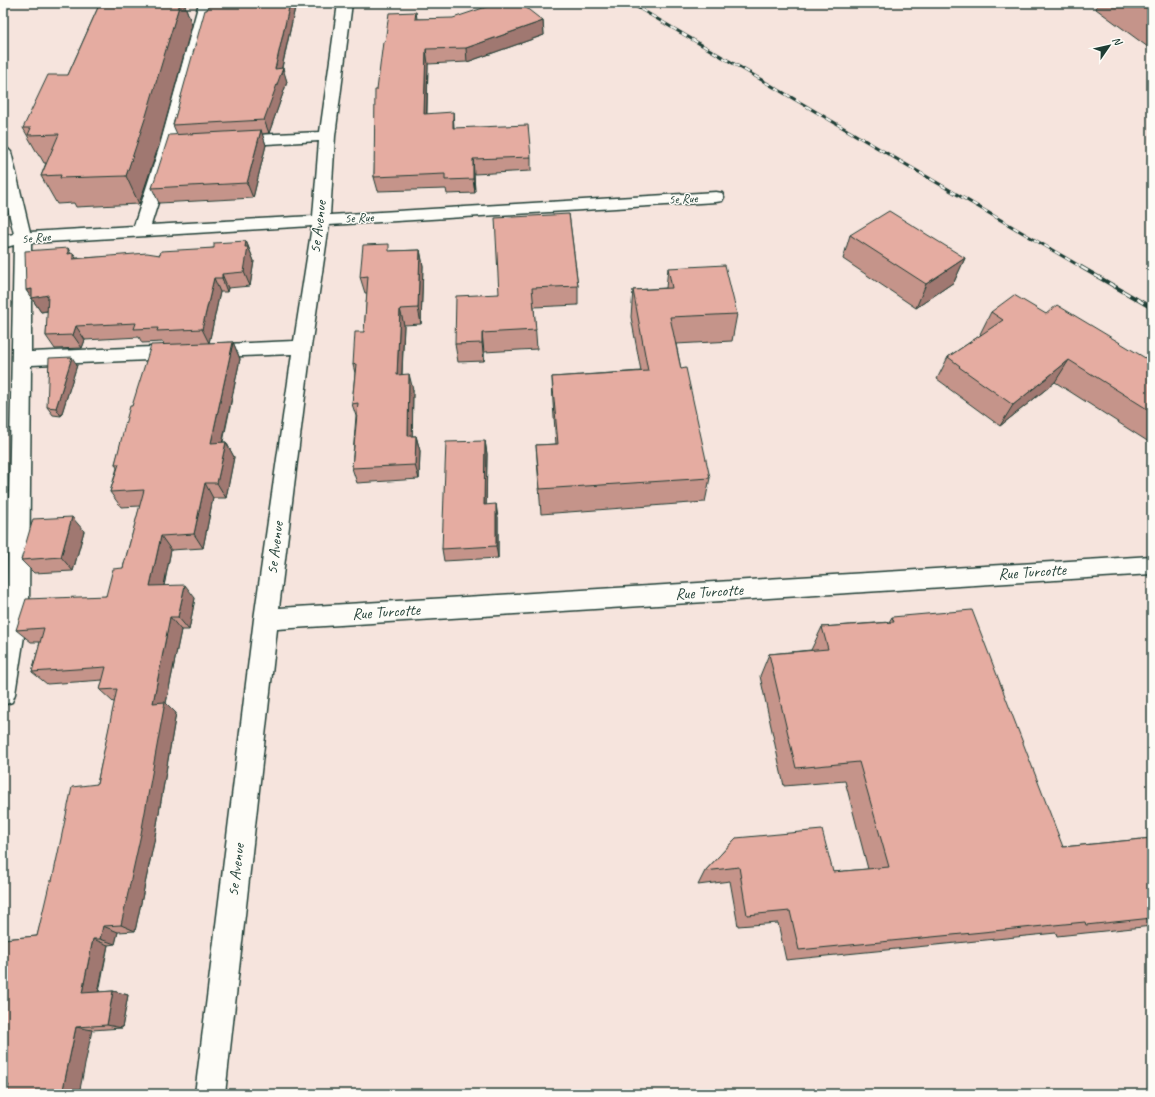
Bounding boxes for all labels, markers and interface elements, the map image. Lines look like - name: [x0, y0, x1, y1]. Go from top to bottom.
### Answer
- north arrow: [1089, 26, 1129, 66]
- text: N: [1110, 34, 1126, 49]
- street label: 5e Rue: [668, 190, 699, 208]
- street label: 5e Avenue: [305, 198, 331, 255]
- street label: 5e Rue: [344, 209, 375, 227]
- street label: 5e Rue: [21, 229, 52, 247]
- street label: 5e Avenue: [262, 519, 288, 576]
- street label: Rue Turcotte: [997, 560, 1068, 584]
- street label: Rue Turcotte: [674, 580, 745, 604]
- street label: Rue Turcotte: [351, 600, 422, 624]
- street label: 5e Avenue: [223, 841, 249, 898]

